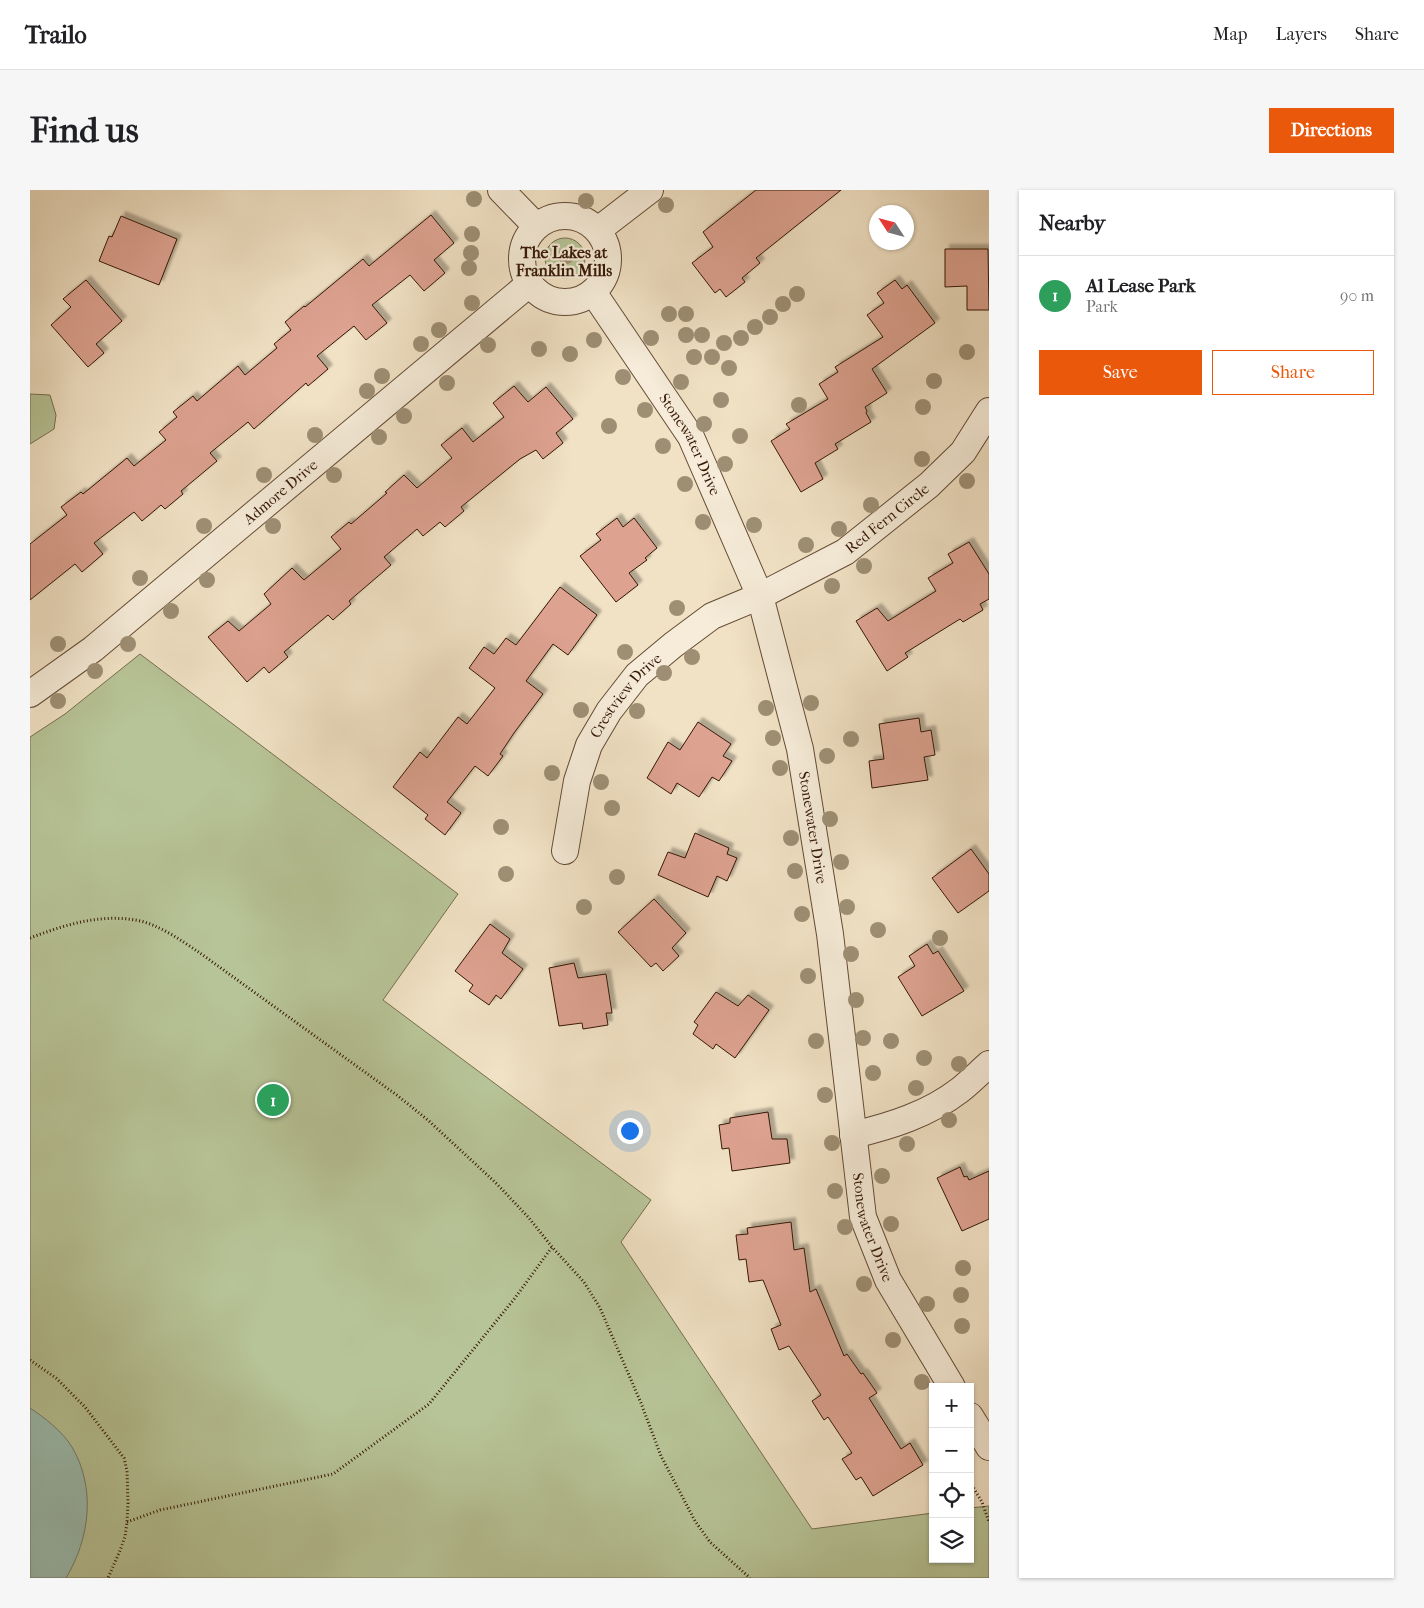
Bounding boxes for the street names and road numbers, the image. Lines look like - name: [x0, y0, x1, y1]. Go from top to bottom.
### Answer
- street label: Stonewater Drive: [655, 390, 724, 499]
- street label: Admore Drive: [239, 455, 322, 529]
- street label: Red Fern Circle: [842, 479, 933, 557]
- street label: Crestview Drive: [586, 649, 666, 741]
- street label: Stonewater Drive: [795, 770, 831, 886]
- street label: Stonewater Drive: [849, 1172, 897, 1285]

